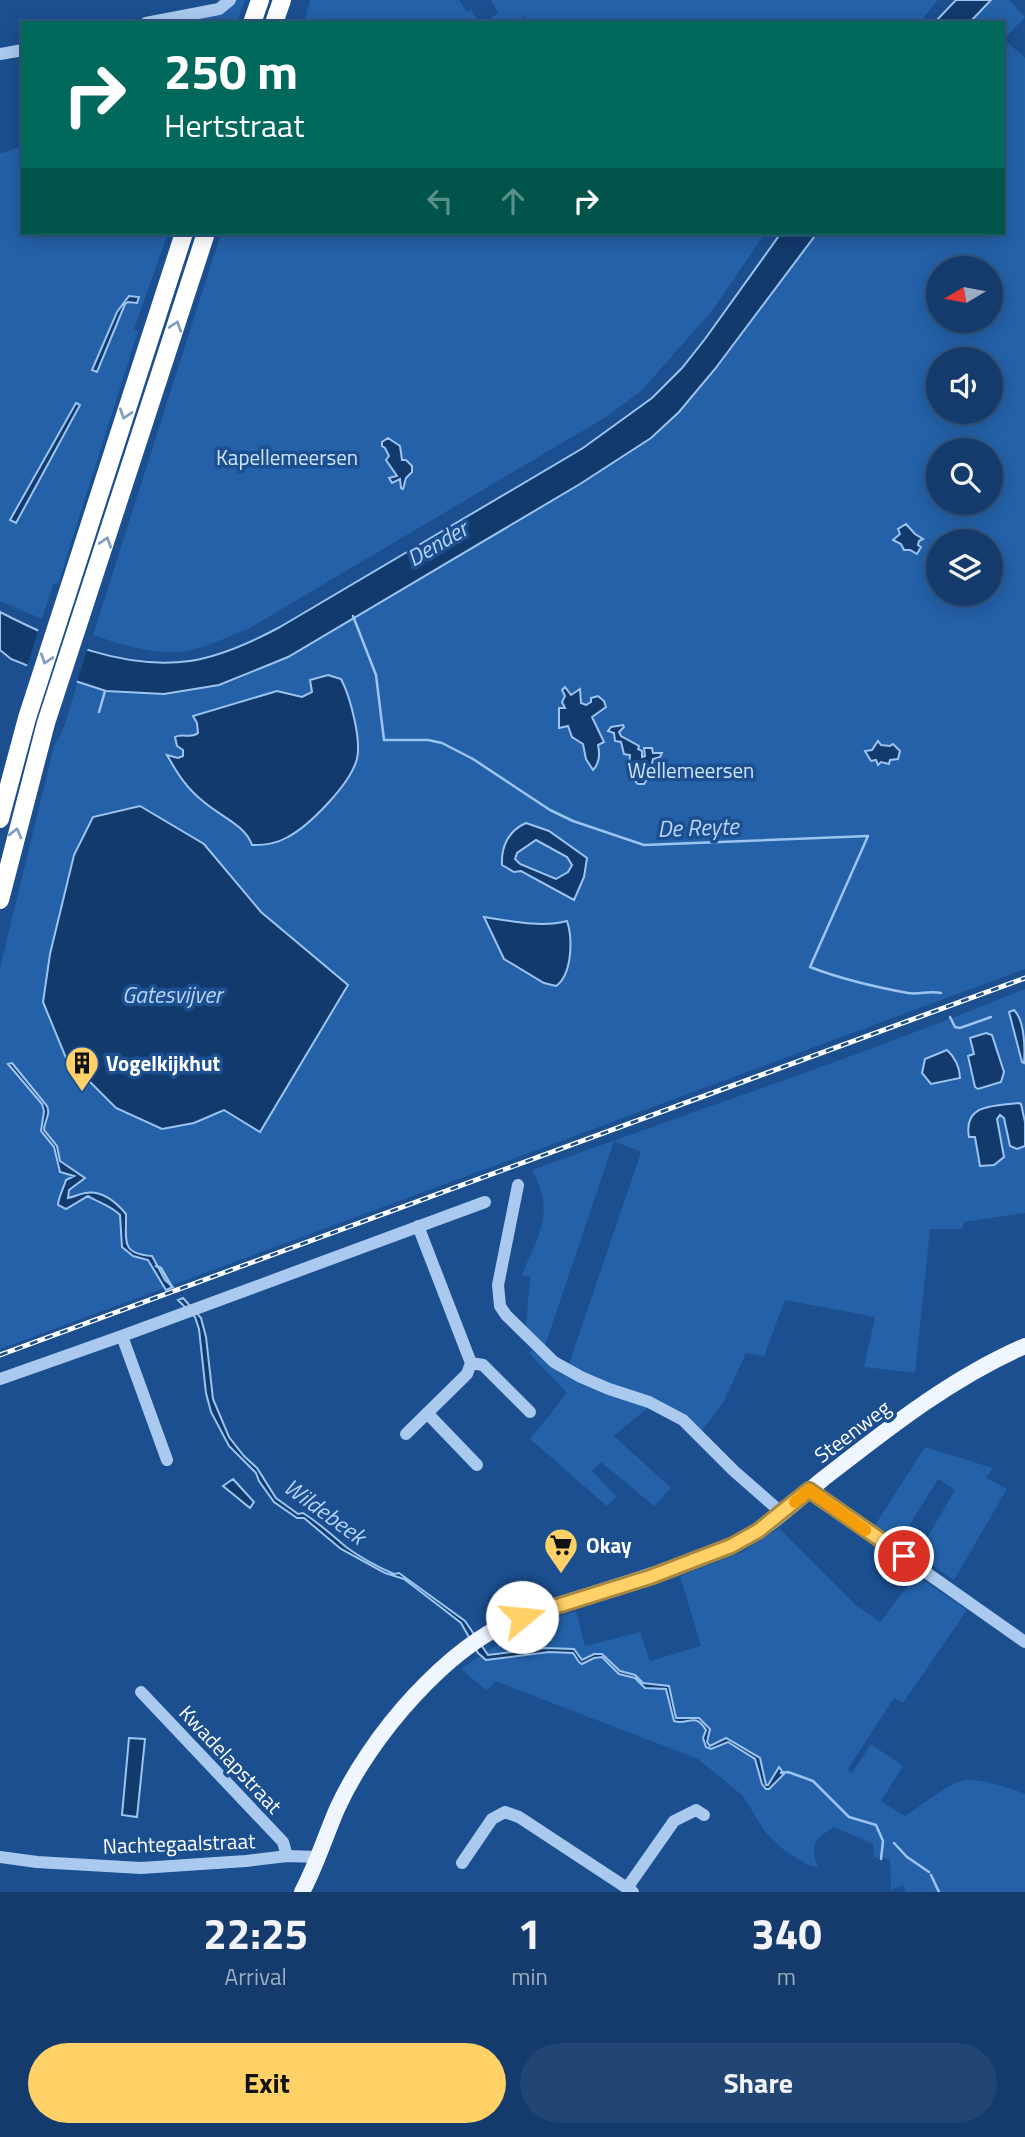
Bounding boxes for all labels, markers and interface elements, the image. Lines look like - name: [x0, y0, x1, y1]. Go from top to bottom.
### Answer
- text: 250 m: [164, 33, 298, 108]
- icon: right: [49, 49, 140, 140]
- text: Hertstraat: [164, 101, 304, 149]
- icon: left: [421, 182, 459, 220]
- icon: ahead: [494, 182, 532, 220]
- icon: right: [567, 182, 605, 220]
- north arrow: [926, 256, 1003, 332]
- map controls: [926, 256, 1003, 606]
- one-way arrow: [168, 320, 182, 333]
- button: sound: [926, 347, 1003, 424]
- one-way arrow: [119, 408, 133, 420]
- button: search: [926, 438, 1003, 515]
- park label: Kapellemeersen: [216, 441, 358, 473]
- water label: Dender: [400, 510, 476, 575]
- button: layers: [926, 529, 1003, 606]
- one-way arrow: [98, 537, 112, 549]
- one-way arrow: [40, 652, 54, 665]
- park label: Wellemeersen: [628, 754, 754, 786]
- water label: De Reyte: [657, 808, 741, 846]
- one-way arrow: [8, 828, 22, 840]
- water label: Gatesvijver: [122, 977, 225, 1012]
- building icon: Vogelkijkhut: [63, 1044, 101, 1093]
- place label: Vogelkijkhut: [106, 1047, 221, 1079]
- street label: Steenweg: [807, 1392, 897, 1470]
- water label: Wildebeek: [277, 1469, 375, 1554]
- supermarket icon: Okay: [542, 1526, 580, 1575]
- pin: [874, 1526, 934, 1586]
- place label: Okay: [586, 1529, 632, 1561]
- icon: arrive: [885, 1537, 923, 1575]
- position arrow: [485, 1580, 559, 1654]
- street label: Kwadelapstraat: [172, 1697, 290, 1821]
- street label: Nachtegaalstraat: [102, 1824, 256, 1862]
- text: 22:25: [203, 1901, 308, 1965]
- text: 1: [518, 1901, 541, 1965]
- text: 340: [751, 1901, 822, 1965]
- text: Arrival: [224, 1959, 287, 1994]
- text: min: [511, 1959, 548, 1994]
- text: m: [777, 1959, 796, 1994]
- button: Exit: [28, 2043, 506, 2123]
- button: Share: [520, 2043, 997, 2123]

